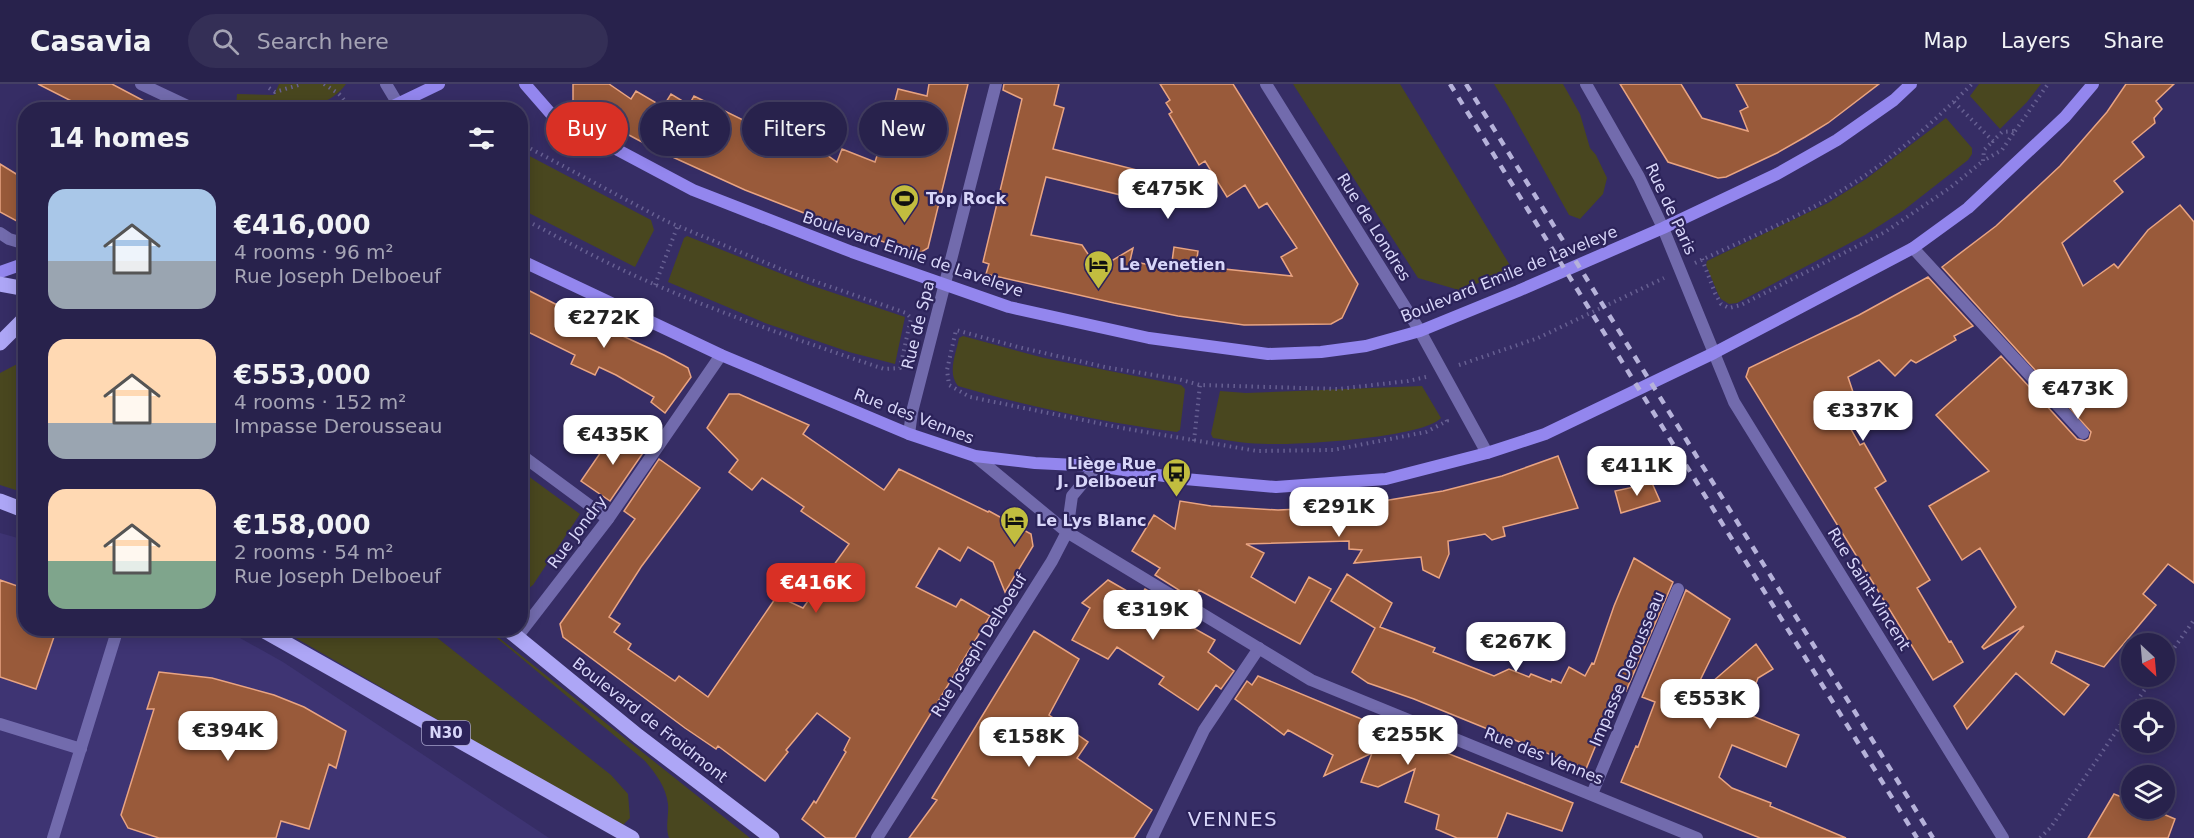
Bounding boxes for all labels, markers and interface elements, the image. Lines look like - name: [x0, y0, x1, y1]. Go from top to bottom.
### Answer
- search box: [188, 14, 608, 68]
- text: Casavia: [30, 25, 152, 58]
- icon: search: [209, 25, 242, 58]
- text: Search here: [257, 29, 389, 54]
- text: Map: [1924, 29, 1968, 53]
- text: Layers: [2001, 29, 2070, 53]
- text: Share: [2103, 29, 2164, 53]
- chip: Buy: [546, 102, 628, 156]
- chip: Rent: [640, 102, 730, 156]
- chip: Filters: [742, 102, 847, 156]
- chip: New: [859, 102, 947, 156]
- icon: filters: [465, 122, 498, 155]
- text: 14 homes: [48, 123, 190, 153]
- street label: Rue de Paris: [1642, 160, 1700, 258]
- pin: €475K: [1126, 169, 1210, 220]
- street label: Rue de Londres: [1333, 170, 1415, 284]
- text: €475K: [1132, 176, 1204, 200]
- sports icon: Top Rock: [889, 182, 921, 224]
- place label: Top Rock: [926, 189, 1007, 208]
- street label: Boulevard Emile de Laveleye: [800, 207, 1026, 301]
- text: €416,000: [234, 210, 371, 240]
- icon: home: [96, 213, 168, 285]
- street label: Boulevard Emile de Laveleye: [1398, 222, 1620, 326]
- text: 4 rooms · 96 m²: [234, 240, 394, 264]
- hotel icon: Le Venetien: [1082, 248, 1114, 290]
- place label: Le Venetien: [1119, 255, 1226, 274]
- text: Rue Joseph Delboeuf: [234, 264, 441, 288]
- street label: Rue de Spa: [898, 279, 938, 371]
- pin: €272K: [562, 298, 646, 349]
- text: €272K: [568, 305, 640, 329]
- text: €553,000: [234, 360, 371, 390]
- icon: home: [96, 363, 168, 435]
- pin: €473K: [2036, 369, 2120, 420]
- text: €473K: [2042, 376, 2114, 400]
- street label: Rue des Vennes: [851, 384, 977, 448]
- text: 4 rooms · 152 m²: [234, 390, 406, 414]
- pin: €337K: [1821, 391, 1905, 442]
- text: €337K: [1827, 398, 1899, 422]
- text: Impasse Derousseau: [234, 414, 442, 438]
- pin: €435K: [571, 415, 655, 466]
- text: €435K: [577, 422, 649, 446]
- pin: €411K: [1595, 446, 1679, 497]
- text: €411K: [1601, 453, 1673, 477]
- place label: Liège Rue J. Delboeuf: [1056, 454, 1157, 491]
- bus stop icon: Liège Rue J. Delboeuf: [1161, 456, 1193, 498]
- pin: €291K: [1297, 487, 1381, 538]
- street label: Rue Jondry: [543, 492, 611, 572]
- text: €291K: [1303, 494, 1375, 518]
- hotel icon: Le Lys Blanc: [999, 504, 1031, 546]
- text: €158,000: [234, 510, 371, 540]
- place label: Le Lys Blanc: [1036, 511, 1147, 530]
- icon: home: [96, 513, 168, 585]
- street label: Rue Saint-Vincent: [1823, 524, 1915, 654]
- text: 2 rooms · 54 m²: [234, 540, 394, 564]
- pin: €416K: [774, 563, 858, 614]
- text: Rue Joseph Delboeuf: [234, 564, 441, 588]
- street label: Rue Joseph Delboeuf: [927, 569, 1031, 720]
- text: €416K: [780, 570, 852, 594]
- street label: Impasse Derousseau: [1586, 589, 1668, 749]
- pin: €319K: [1111, 590, 1195, 641]
- text: €319K: [1117, 597, 1189, 621]
- pin: €267K: [1474, 622, 1558, 673]
- text: €267K: [1480, 629, 1552, 653]
- north arrow: [2121, 633, 2175, 687]
- map controls: [2121, 633, 2175, 819]
- street label: Boulevard de Froidmont: [569, 654, 731, 786]
- pin: €553K: [1668, 679, 1752, 730]
- text: €553K: [1674, 686, 1746, 710]
- button: locate: [2121, 699, 2175, 753]
- pin: €394K: [186, 711, 270, 762]
- pin: €255K: [1366, 715, 1450, 766]
- pin: €158K: [987, 717, 1071, 768]
- text: €394K: [192, 718, 264, 742]
- road number: N30: [422, 721, 470, 745]
- text: €255K: [1372, 722, 1444, 746]
- street label: Rue des Vennes: [1482, 723, 1606, 789]
- text: €158K: [993, 724, 1065, 748]
- button: layers: [2121, 765, 2175, 819]
- district label: VENNES: [1188, 807, 1278, 831]

